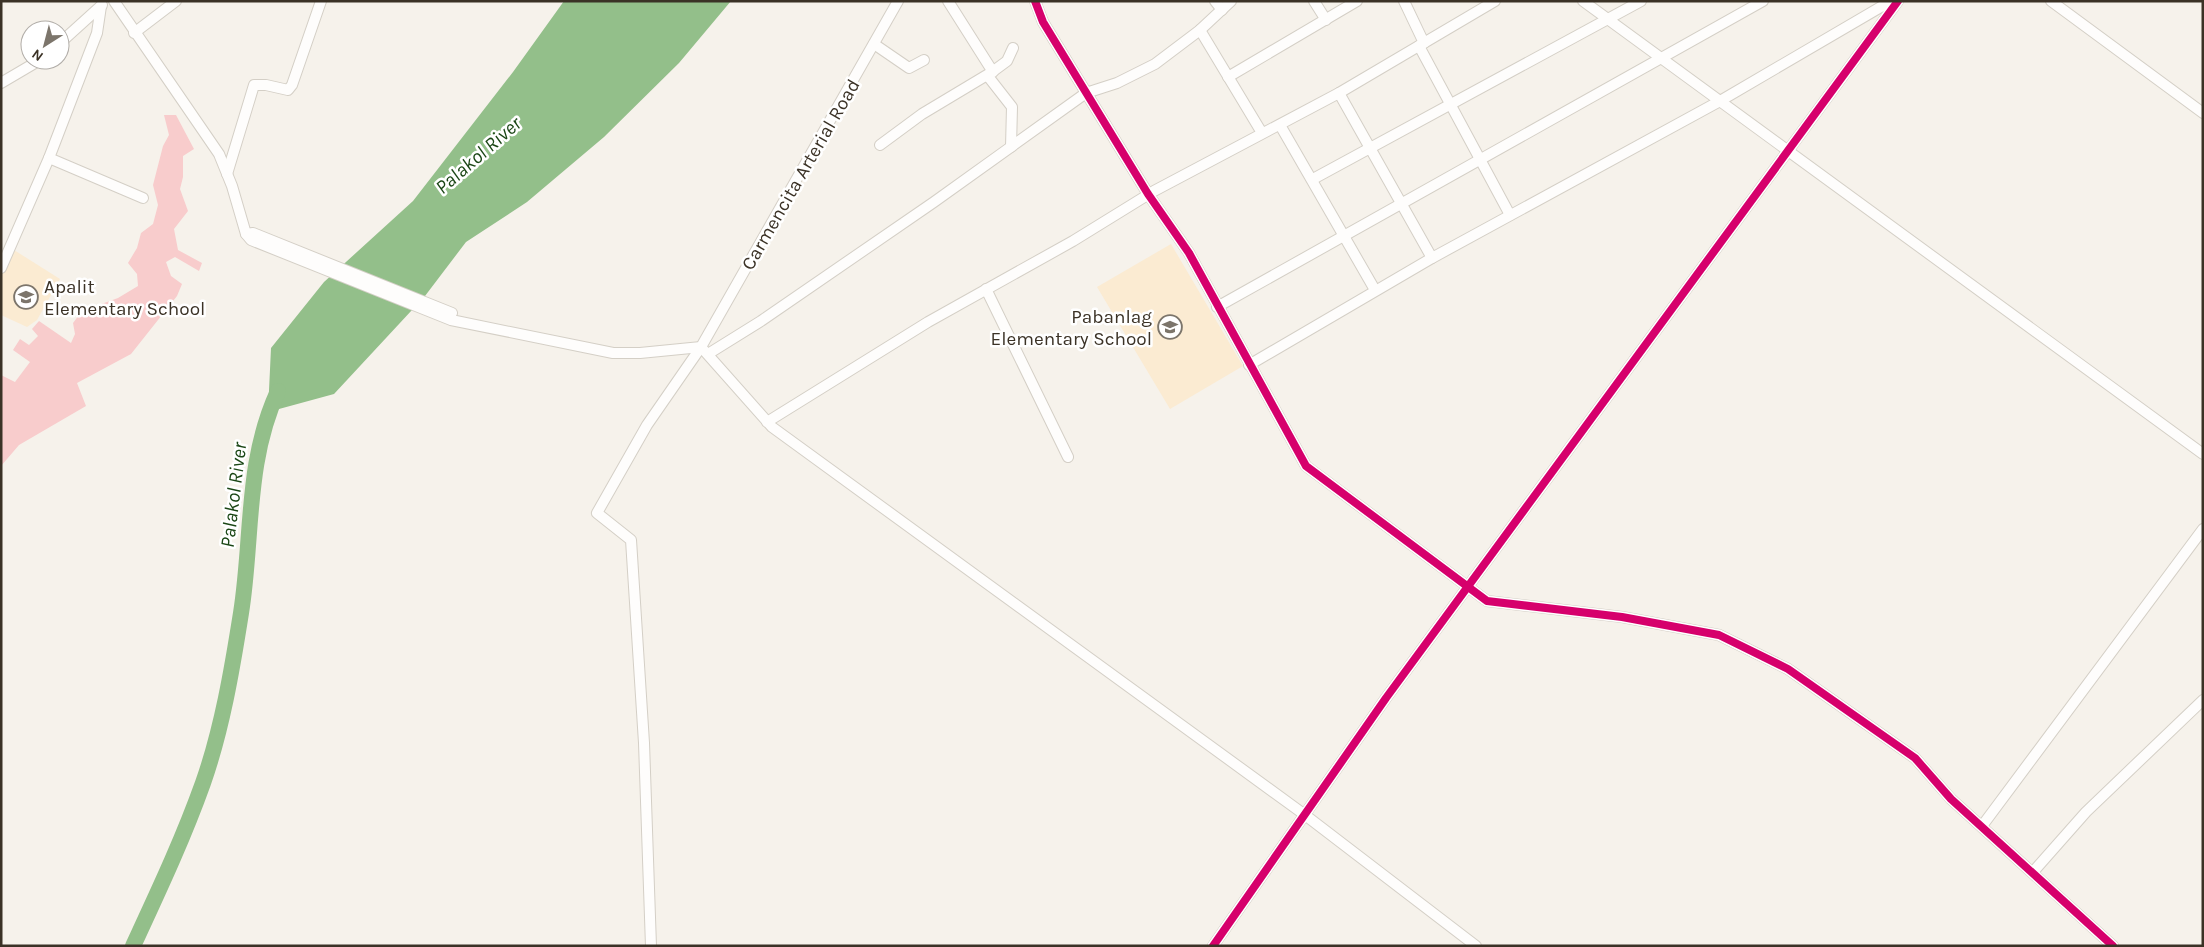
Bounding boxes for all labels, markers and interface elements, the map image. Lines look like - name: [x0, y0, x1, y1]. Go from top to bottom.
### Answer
- north arrow: [20, 20, 70, 70]
- text: N: [29, 45, 47, 65]
- street label: Carmencita Arterial Road: [737, 75, 865, 274]
- water label: Palakol River: [431, 111, 527, 199]
- place label: Apalit Elementary School: [44, 276, 205, 320]
- school or university icon: Apalit Elementary School: [13, 284, 39, 310]
- place label: Pabanlag Elementary School: [991, 306, 1152, 350]
- school or university icon: Pabanlag Elementary School: [1157, 314, 1183, 340]
- water label: Palakol River: [216, 440, 252, 549]

